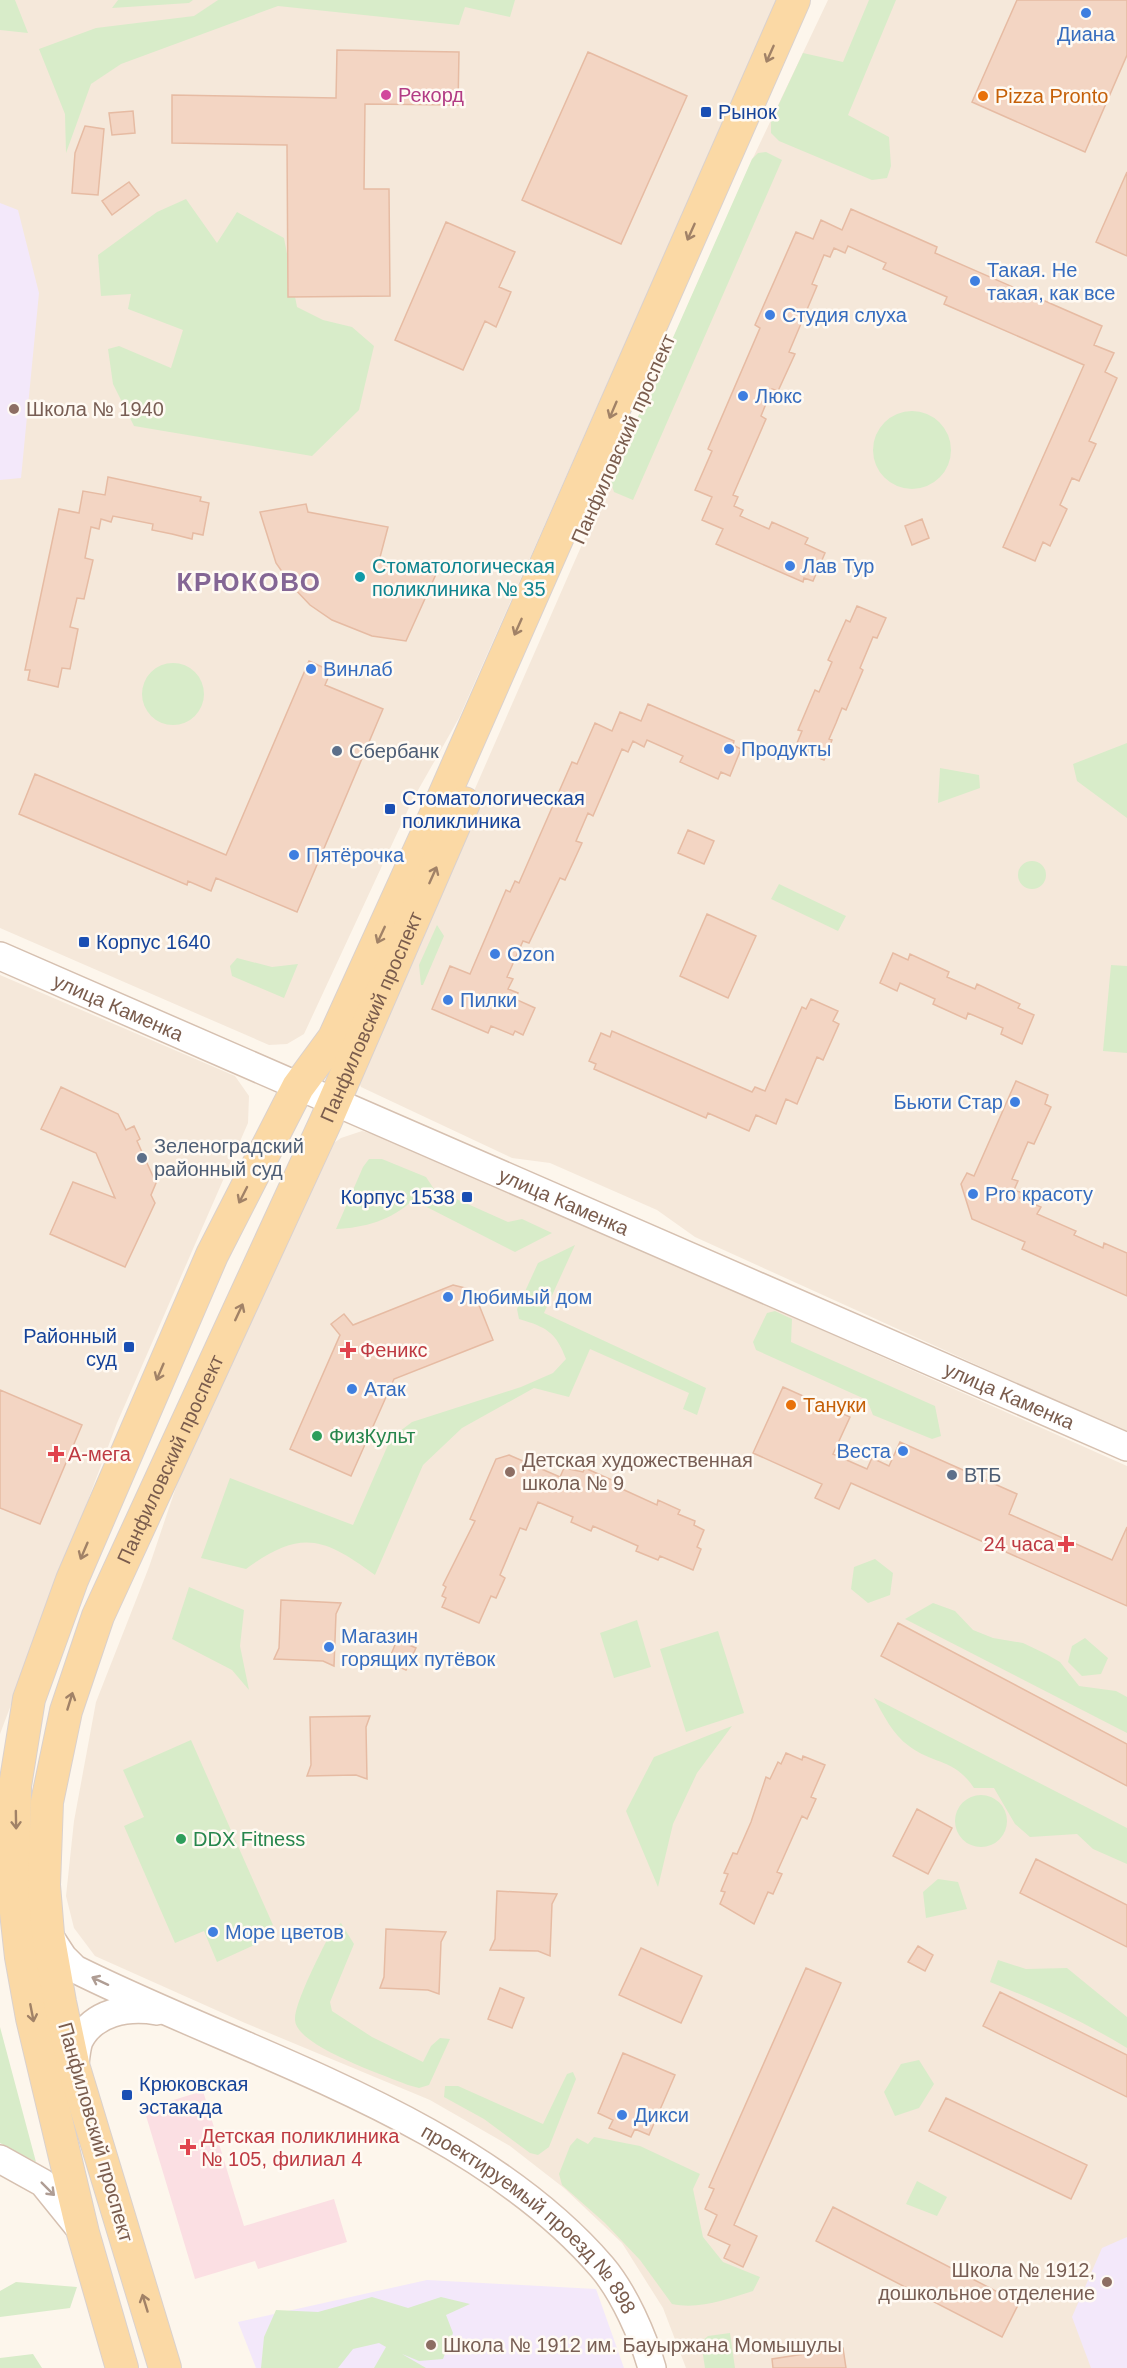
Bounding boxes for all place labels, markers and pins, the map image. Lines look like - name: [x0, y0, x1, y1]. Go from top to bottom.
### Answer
- marker: Диана: [1079, 6, 1093, 20]
- place label: Диана: [1057, 23, 1116, 45]
- place label: Рекорд: [398, 84, 464, 106]
- place label: Pizza Pronto: [995, 85, 1108, 107]
- marker: Рекорд: [379, 88, 393, 102]
- marker: Pizza Pronto: [976, 89, 990, 103]
- place label: Рынок: [718, 101, 777, 123]
- marker: Рынок: [699, 105, 713, 119]
- place label: Такая. Не такая, как все: [987, 259, 1115, 304]
- marker: Такая. Не такая, как все: [968, 274, 982, 288]
- place label: Студия слуха: [782, 304, 908, 326]
- marker: Студия слуха: [763, 308, 777, 322]
- place label: Люкс: [755, 385, 802, 407]
- marker: Люкс: [736, 389, 750, 403]
- place label: Школа № 1940: [26, 398, 164, 420]
- marker: Школа № 1940: [7, 402, 21, 416]
- place label: Стоматологическая поликлиника № 35: [372, 555, 555, 600]
- place label: Лав Тур: [802, 555, 874, 577]
- marker: Лав Тур: [783, 559, 797, 573]
- marker: Стоматологическая поликлиника № 35: [353, 570, 367, 584]
- place label: Винлаб: [323, 658, 393, 680]
- marker: Винлаб: [304, 662, 318, 676]
- place label: Продукты: [741, 738, 831, 760]
- place label: Сбербанк: [349, 740, 439, 762]
- marker: Продукты: [722, 742, 736, 756]
- marker: Сбербанк: [330, 744, 344, 758]
- place label: Стоматологическая поликлиника: [402, 787, 585, 832]
- marker: Стоматологическая поликлиника: [383, 802, 397, 816]
- place label: Пятёрочка: [306, 844, 405, 866]
- marker: Пятёрочка: [287, 848, 301, 862]
- place label: Корпус 1640: [96, 931, 211, 953]
- marker: Корпус 1640: [77, 935, 91, 949]
- place label: Ozon: [507, 943, 555, 965]
- marker: Ozon: [488, 947, 502, 961]
- place label: Пилки: [460, 989, 517, 1011]
- marker: Пилки: [441, 993, 455, 1007]
- place label: Бьюти Стар: [893, 1091, 1003, 1113]
- marker: Бьюти Стар: [1008, 1095, 1022, 1109]
- place label: Зеленоградский районный суд: [154, 1135, 304, 1180]
- marker: Зеленоградский районный суд: [135, 1151, 149, 1165]
- place label: Pro красоту: [985, 1183, 1093, 1205]
- place label: Корпус 1538: [340, 1186, 455, 1208]
- marker: Pro красоту: [966, 1187, 980, 1201]
- marker: Корпус 1538: [460, 1190, 474, 1204]
- place label: Любимый дом: [460, 1286, 592, 1308]
- marker: Любимый дом: [441, 1290, 455, 1304]
- place label: Районный суд: [23, 1325, 117, 1370]
- place label: Феникс: [360, 1339, 428, 1361]
- marker: Районный суд: [122, 1340, 136, 1354]
- marker: Феникс: [341, 1343, 355, 1357]
- place label: Атак: [364, 1378, 406, 1400]
- marker: Атак: [345, 1382, 359, 1396]
- place label: Тануки: [803, 1394, 866, 1416]
- marker: Тануки: [784, 1398, 798, 1412]
- place label: ФизКульт: [329, 1425, 415, 1447]
- marker: ФизКульт: [310, 1429, 324, 1443]
- place label: Веста: [836, 1440, 892, 1462]
- place label: А-мега: [68, 1443, 132, 1465]
- marker: Веста: [896, 1444, 910, 1458]
- marker: А-мега: [49, 1447, 63, 1461]
- place label: Детская художественная школа № 9: [522, 1449, 753, 1494]
- place label: ВТБ: [964, 1464, 1001, 1486]
- marker: Детская художественная школа № 9: [503, 1465, 517, 1479]
- marker: ВТБ: [945, 1468, 959, 1482]
- place label: 24 часа: [984, 1533, 1055, 1555]
- marker: 24 часа: [1059, 1537, 1073, 1551]
- place label: Магазин горящих путёвок: [341, 1625, 496, 1670]
- marker: Магазин горящих путёвок: [322, 1640, 336, 1654]
- place label: DDX Fitness: [193, 1828, 305, 1850]
- marker: DDX Fitness: [174, 1832, 188, 1846]
- place label: Море цветов: [225, 1921, 344, 1943]
- marker: Море цветов: [206, 1925, 220, 1939]
- place label: Крюковская эстакада: [139, 2073, 248, 2118]
- marker: Крюковская эстакада: [120, 2088, 134, 2102]
- place label: Дикси: [634, 2104, 689, 2126]
- marker: Дикси: [615, 2108, 629, 2122]
- place label: Детская поликлиника № 105, филиал 4: [201, 2125, 400, 2170]
- marker: Детская поликлиника № 105, филиал 4: [179, 2138, 197, 2156]
- place label: Школа № 1912, дошкольное отделение: [878, 2259, 1095, 2304]
- marker: Школа № 1912, дошкольное отделение: [1100, 2275, 1114, 2289]
- place label: Школа № 1912 им. Бауыржана Момышулы: [443, 2334, 842, 2356]
- marker: Школа № 1912 им. Бауыржана Момышулы: [424, 2338, 438, 2352]

